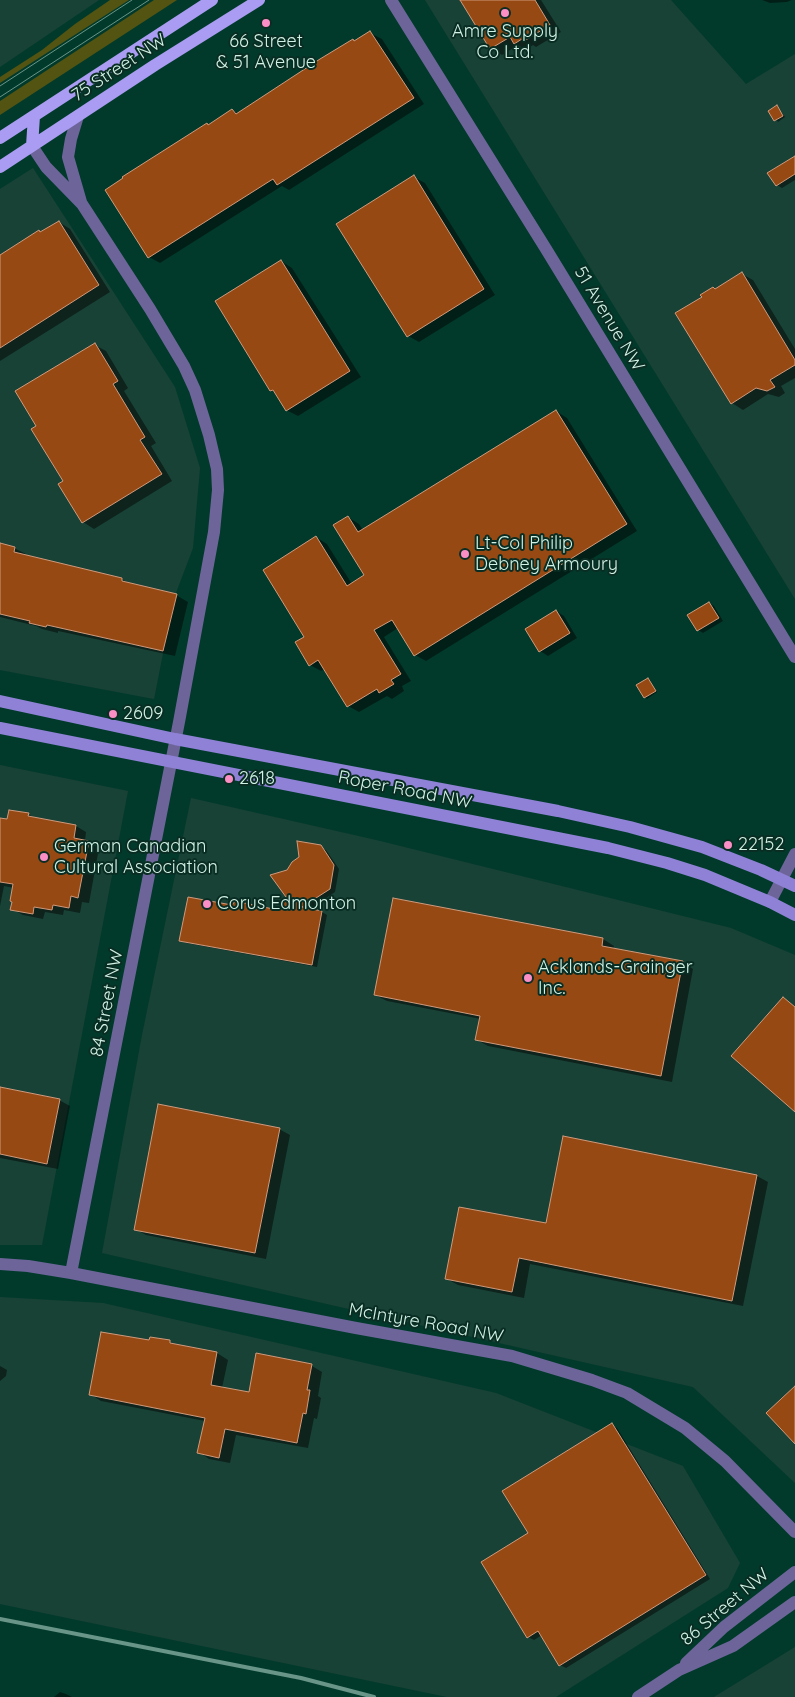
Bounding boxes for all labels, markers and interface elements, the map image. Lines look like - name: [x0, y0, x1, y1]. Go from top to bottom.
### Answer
- marker: Amre Supply Co Ltd.: [499, 7, 511, 19]
- marker: 66 Street & 51 Avenue: [260, 17, 272, 29]
- place label: Amre Supply Co Ltd.: [452, 21, 558, 64]
- street label: 75 Street NW: [68, 29, 170, 107]
- place label: 66 Street & 51 Avenue: [216, 31, 316, 74]
- street label: 51 Avenue NW: [569, 263, 649, 375]
- place label: Lt-Col Philip Debney Armoury: [475, 533, 618, 576]
- marker: Lt-Col Philip Debney Armoury: [459, 548, 471, 560]
- place label: 2609: [123, 703, 163, 725]
- marker: 2609: [107, 708, 119, 720]
- street label: Roper Road NW: [336, 766, 474, 814]
- place label: 2618: [239, 768, 275, 790]
- marker: 2618: [223, 773, 235, 785]
- place label: 22152: [738, 834, 784, 856]
- place label: German Canadian Cultural Association: [54, 836, 218, 879]
- marker: 22152: [722, 839, 734, 851]
- marker: German Canadian Cultural Association: [38, 851, 50, 863]
- place label: Corus Edmonton: [217, 893, 356, 915]
- marker: Corus Edmonton: [201, 898, 213, 910]
- street label: 84 Street NW: [86, 948, 128, 1058]
- place label: Acklands-Grainger Inc.: [538, 957, 693, 1000]
- marker: Acklands-Grainger Inc.: [522, 972, 534, 984]
- street label: McIntyre Road NW: [347, 1299, 505, 1347]
- street label: 86 Street NW: [676, 1564, 774, 1650]

